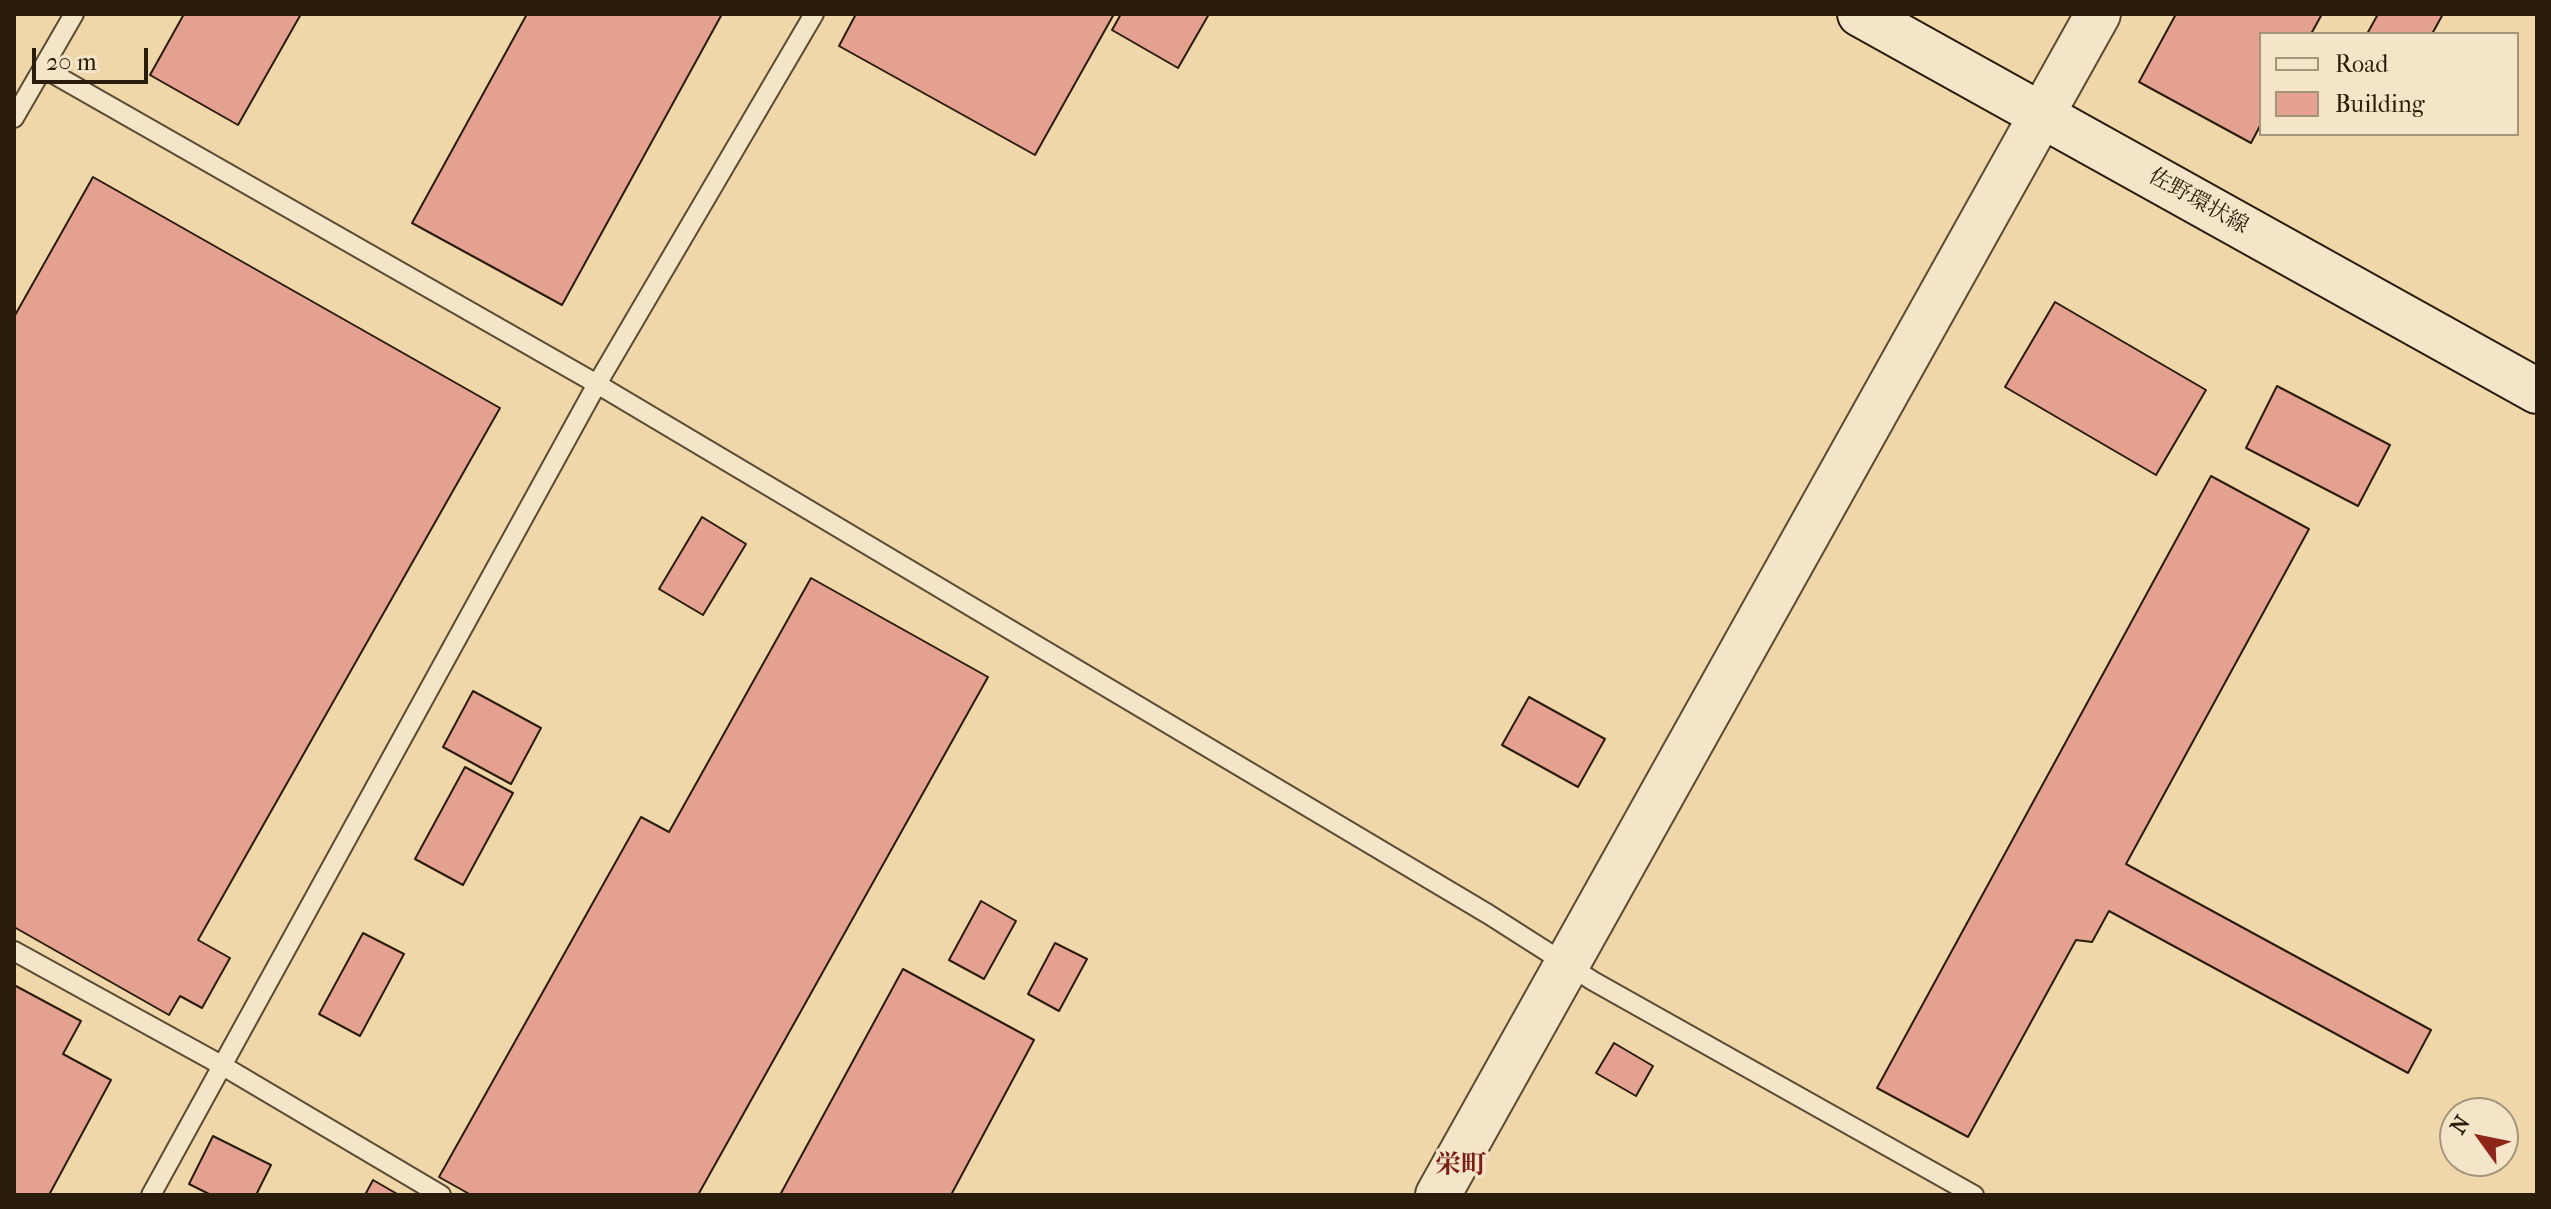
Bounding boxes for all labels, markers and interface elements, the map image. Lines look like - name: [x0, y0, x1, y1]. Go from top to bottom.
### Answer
- scale bar: [36, 32, 152, 82]
- legend: [2259, 32, 2519, 136]
- text: 20 m: [46, 48, 97, 76]
- text: Road: [2335, 50, 2388, 78]
- text: Building: [2335, 90, 2425, 118]
- street label: 佐野環状線: [2143, 164, 2253, 240]
- north arrow: [2439, 1097, 2519, 1177]
- text: N: [2445, 1111, 2476, 1139]
- district label: 栄町: [1435, 1151, 1487, 1183]

